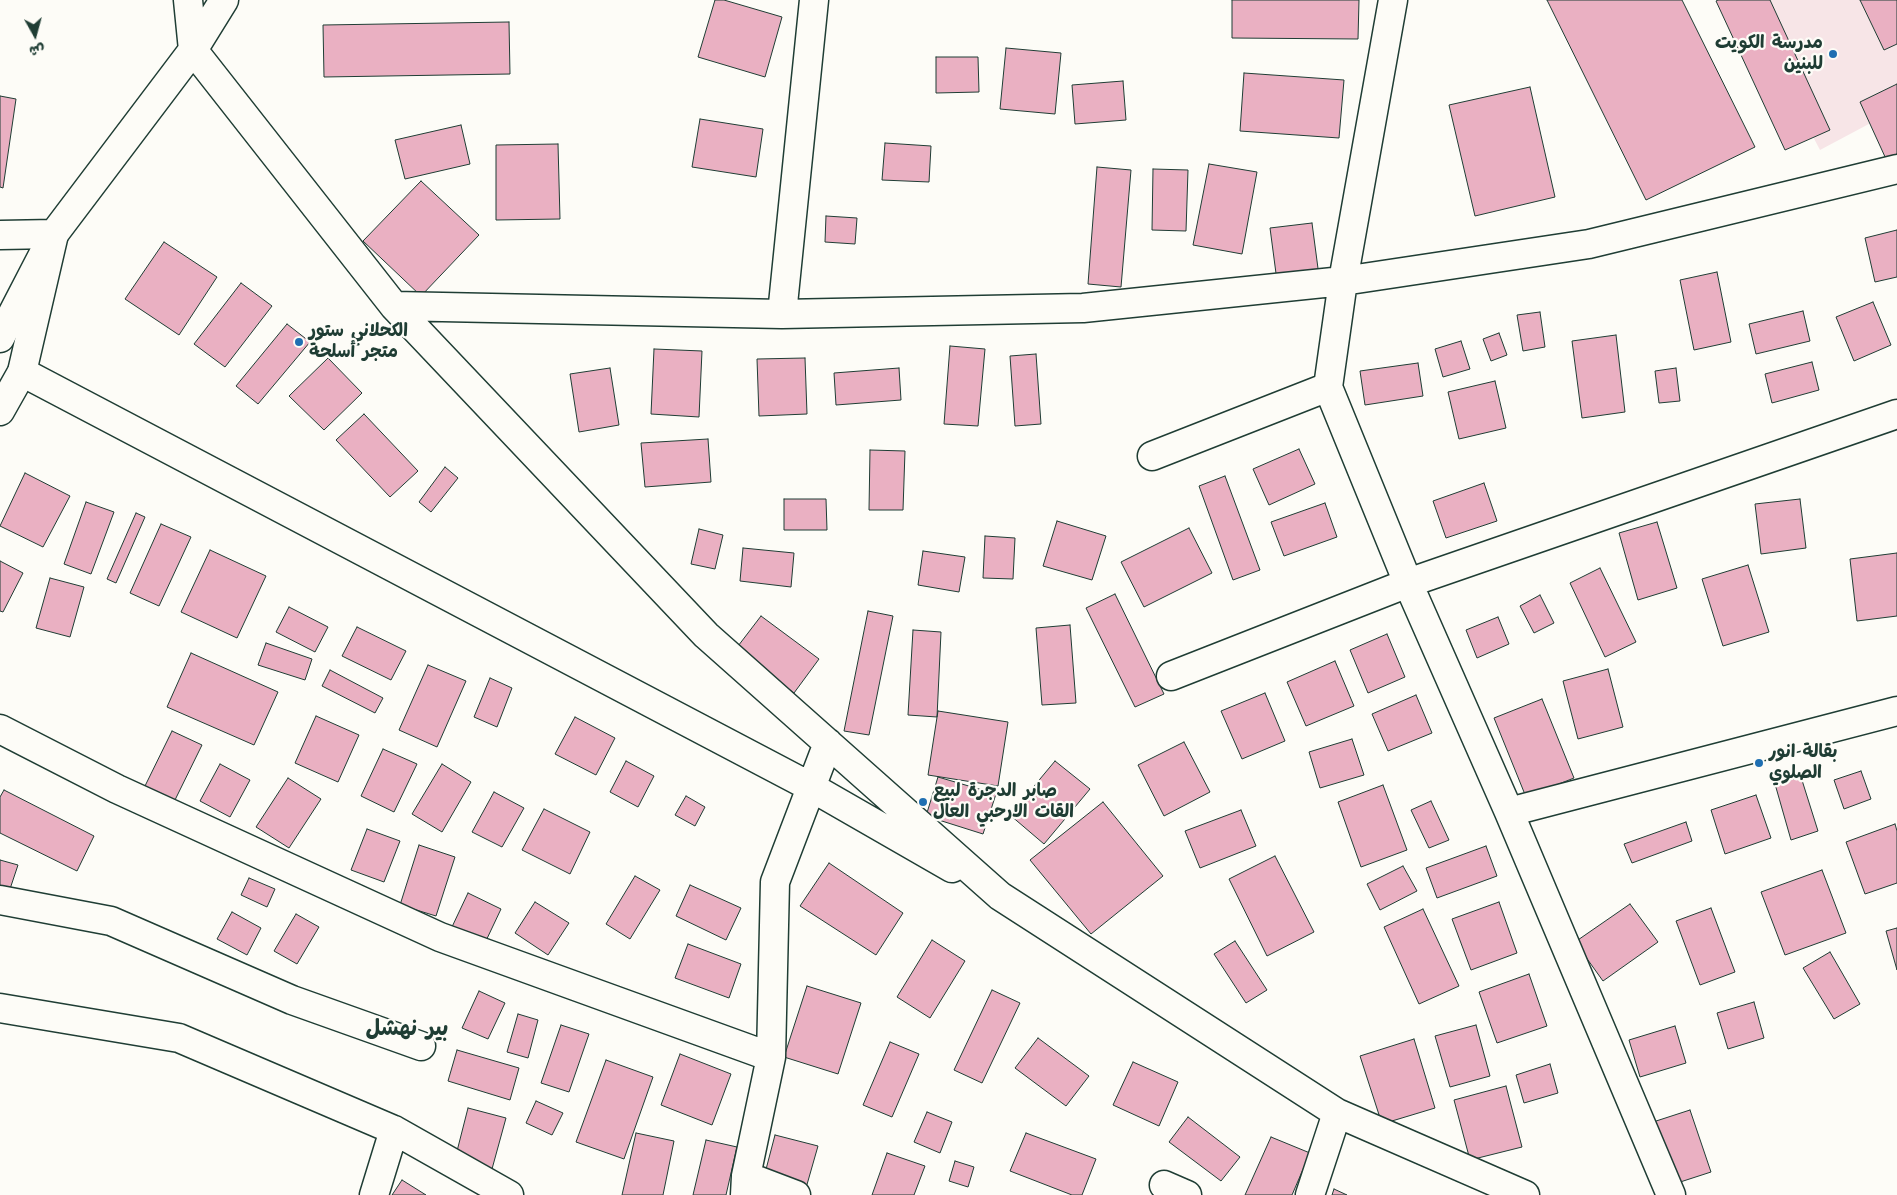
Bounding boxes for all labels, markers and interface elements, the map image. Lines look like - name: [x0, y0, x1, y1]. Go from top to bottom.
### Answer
- north arrow: [10, 10, 60, 60]
- place label: مدرسة الكويت للبنين: [1715, 33, 1823, 76]
- text: ش: [28, 39, 46, 61]
- marker: مدرسة الكويت للبنين: [1827, 48, 1839, 60]
- place label: الكحلاني ستور متجر أسلحة: [309, 321, 408, 364]
- marker: الكحلاني ستور متجر أسلحة: [293, 336, 305, 348]
- place label: بقالة انور الصلوي: [1769, 742, 1837, 784]
- marker: بقالة انور الصلوي: [1753, 757, 1765, 769]
- place label: صابر الدجرة لبيع القات الارحبي العال: [933, 781, 1074, 824]
- marker: صابر الدجرة لبيع القات الارحبي العال: [917, 796, 929, 808]
- district label: بير نهشل: [366, 1017, 448, 1043]

